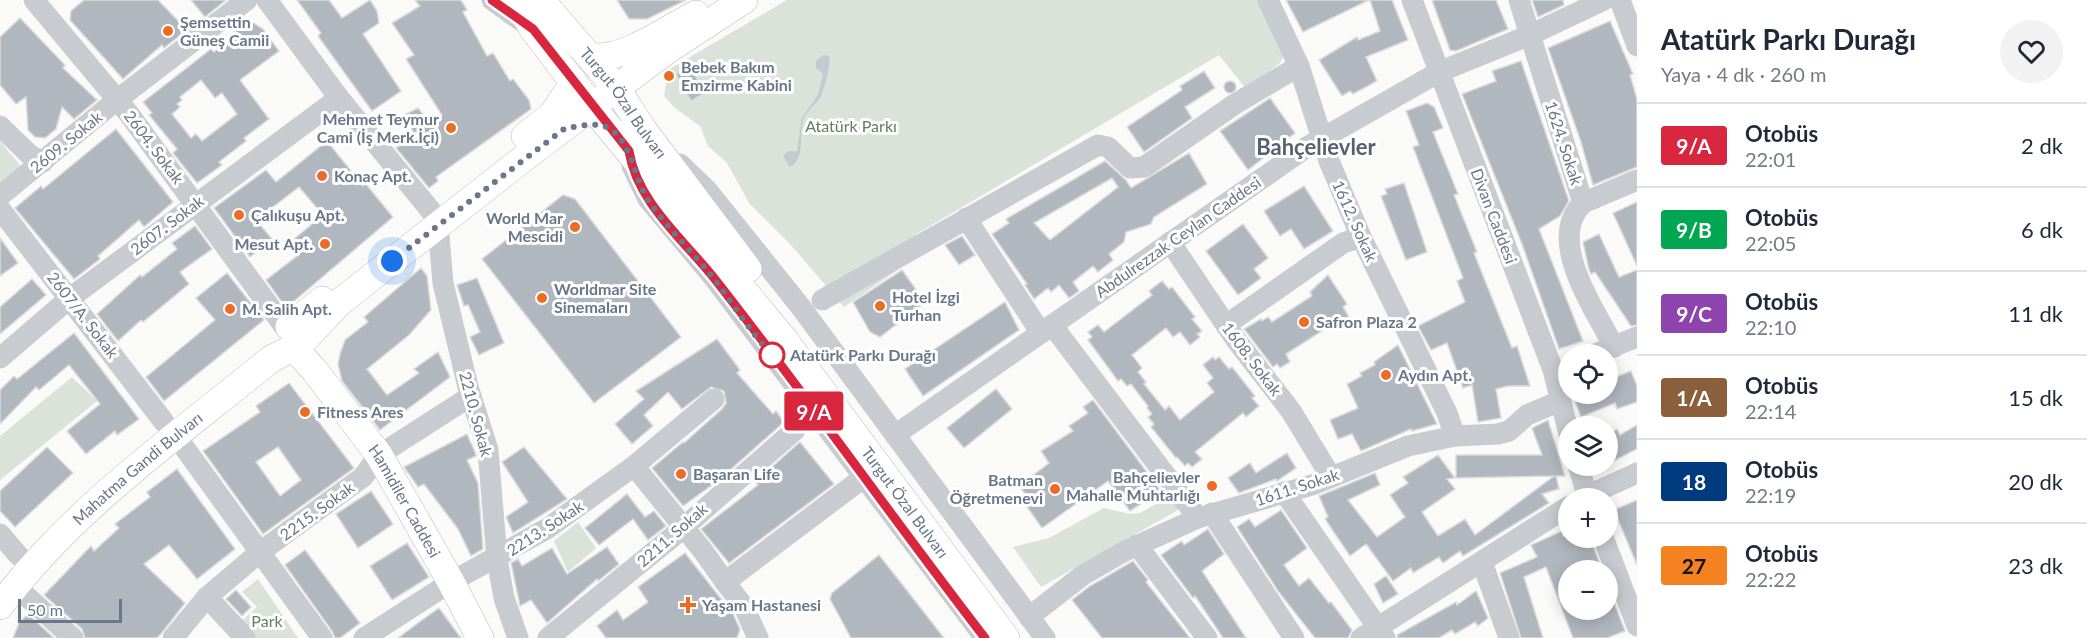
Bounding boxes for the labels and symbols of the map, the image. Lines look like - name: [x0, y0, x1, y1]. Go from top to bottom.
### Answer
- place label: Şemsettin Güneş Camii: [180, 12, 269, 49]
- marker: Şemsettin Güneş Camii: [161, 24, 175, 38]
- street label: Turgut Özal Bulvarı: [576, 43, 671, 162]
- place label: Bebek Bakım Emzirme Kabini: [681, 57, 792, 94]
- marker: Bebek Bakım Emzirme Kabini: [662, 69, 676, 83]
- street label: 1624. Sokak: [1542, 99, 1587, 188]
- street label: 2609. Sokak: [26, 106, 106, 176]
- street label: 2604. Sokak: [121, 106, 189, 188]
- place label: Mehmet Teymur Cami (İş Merk.İçi): [317, 109, 439, 146]
- park label: Atatürk Parkı: [805, 116, 897, 135]
- marker: Mehmet Teymur Cami (İş Merk.İçi): [444, 121, 458, 135]
- district label: Bahçelievler: [1256, 133, 1377, 160]
- street label: Divan Caddesi: [1468, 165, 1521, 266]
- place label: Konaç Apt.: [334, 166, 412, 185]
- marker: Konaç Apt.: [315, 169, 329, 183]
- street label: Abdulrezzak Ceylan Caddesi: [1091, 172, 1264, 301]
- street label: 1612. Sokak: [1329, 177, 1382, 265]
- street label: 2607. Sokak: [126, 190, 208, 258]
- place label: Çalıkuşu Apt.: [251, 205, 345, 224]
- marker: Çalıkuşu Apt.: [232, 208, 246, 222]
- place label: World Mar Mescidi: [486, 208, 563, 245]
- marker: World Mar Mescidi: [568, 220, 582, 234]
- place label: Mesut Apt.: [234, 234, 313, 253]
- marker: Mesut Apt.: [318, 237, 332, 251]
- your location: [377, 246, 407, 276]
- street label: 2607/A. Sokak: [44, 268, 123, 362]
- place label: Worldmar Site Sinemaları: [554, 279, 657, 316]
- place label: Hotel İzgi Turhan: [892, 287, 960, 324]
- marker: Worldmar Site Sinemaları: [535, 291, 549, 305]
- place label: M. Salih Apt.: [242, 299, 332, 318]
- marker: Hotel İzgi Turhan: [873, 299, 887, 313]
- marker: M. Salih Apt.: [223, 302, 237, 316]
- place label: Safron Plaza 2: [1316, 312, 1417, 331]
- marker: Safron Plaza 2: [1297, 315, 1311, 329]
- street label: 1608. Sokak: [1219, 318, 1287, 400]
- marker: Atatürk Parkı Durağı: [759, 342, 785, 368]
- place label: Atatürk Parkı Durağı: [789, 345, 936, 364]
- place label: Aydın Apt.: [1397, 365, 1472, 384]
- marker: Aydın Apt.: [1379, 368, 1393, 382]
- street label: 2210. Sokak: [456, 369, 497, 459]
- line badge: 9/A: [780, 392, 848, 430]
- place label: Fitness Ares: [317, 402, 403, 421]
- marker: Fitness Ares: [298, 405, 312, 419]
- street label: Mahatma Gandi Bulvarı: [68, 408, 206, 528]
- street label: Hamidiler Caddesi: [365, 440, 445, 561]
- street label: Turgut Özal Bulvarı: [858, 443, 953, 561]
- place label: Başaran Life: [693, 464, 780, 483]
- street label: 1611. Sokak: [1253, 464, 1342, 509]
- marker: Başaran Life: [674, 467, 688, 481]
- place label: Bahçelievler Mahalle Muhtarlığı: [1066, 467, 1200, 504]
- place label: Batman Öğretmenevi: [950, 470, 1043, 507]
- street label: 2215. Sokak: [276, 477, 358, 544]
- marker: Bahçelievler Mahalle Muhtarlığı: [1205, 479, 1219, 493]
- marker: Batman Öğretmenevi: [1048, 482, 1062, 496]
- street label: 2213. Sokak: [503, 495, 587, 559]
- street label: 2211. Sokak: [633, 498, 711, 570]
- place label: Yaşam Hastanesi: [701, 595, 821, 614]
- scale bar: [18, 596, 122, 624]
- marker: Yaşam Hastanesi: [679, 596, 697, 614]
- park label: Park: [251, 611, 283, 630]

